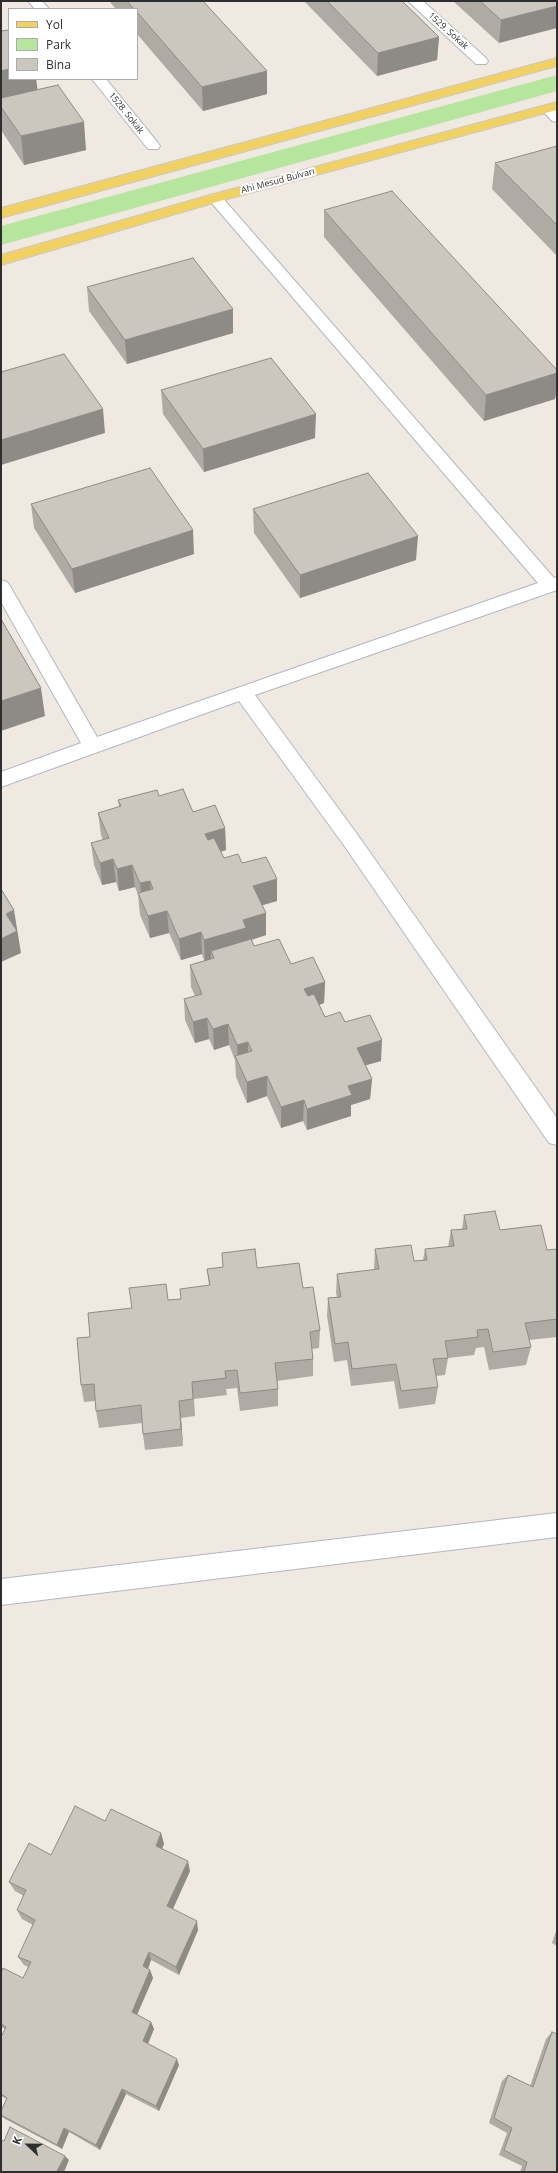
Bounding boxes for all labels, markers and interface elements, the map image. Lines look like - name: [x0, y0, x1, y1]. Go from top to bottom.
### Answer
- legend: [8, 8, 138, 80]
- street label: 1529. Sokak: [426, 10, 470, 52]
- text: Yol: [46, 16, 63, 33]
- text: Park: [46, 36, 71, 53]
- text: Bina: [46, 56, 71, 73]
- street label: 1528. Sokak: [106, 90, 146, 136]
- street label: Ahi Mesud Bulvarı: [240, 166, 316, 196]
- north arrow: [8, 2125, 48, 2165]
- text: K: [8, 2134, 25, 2147]

